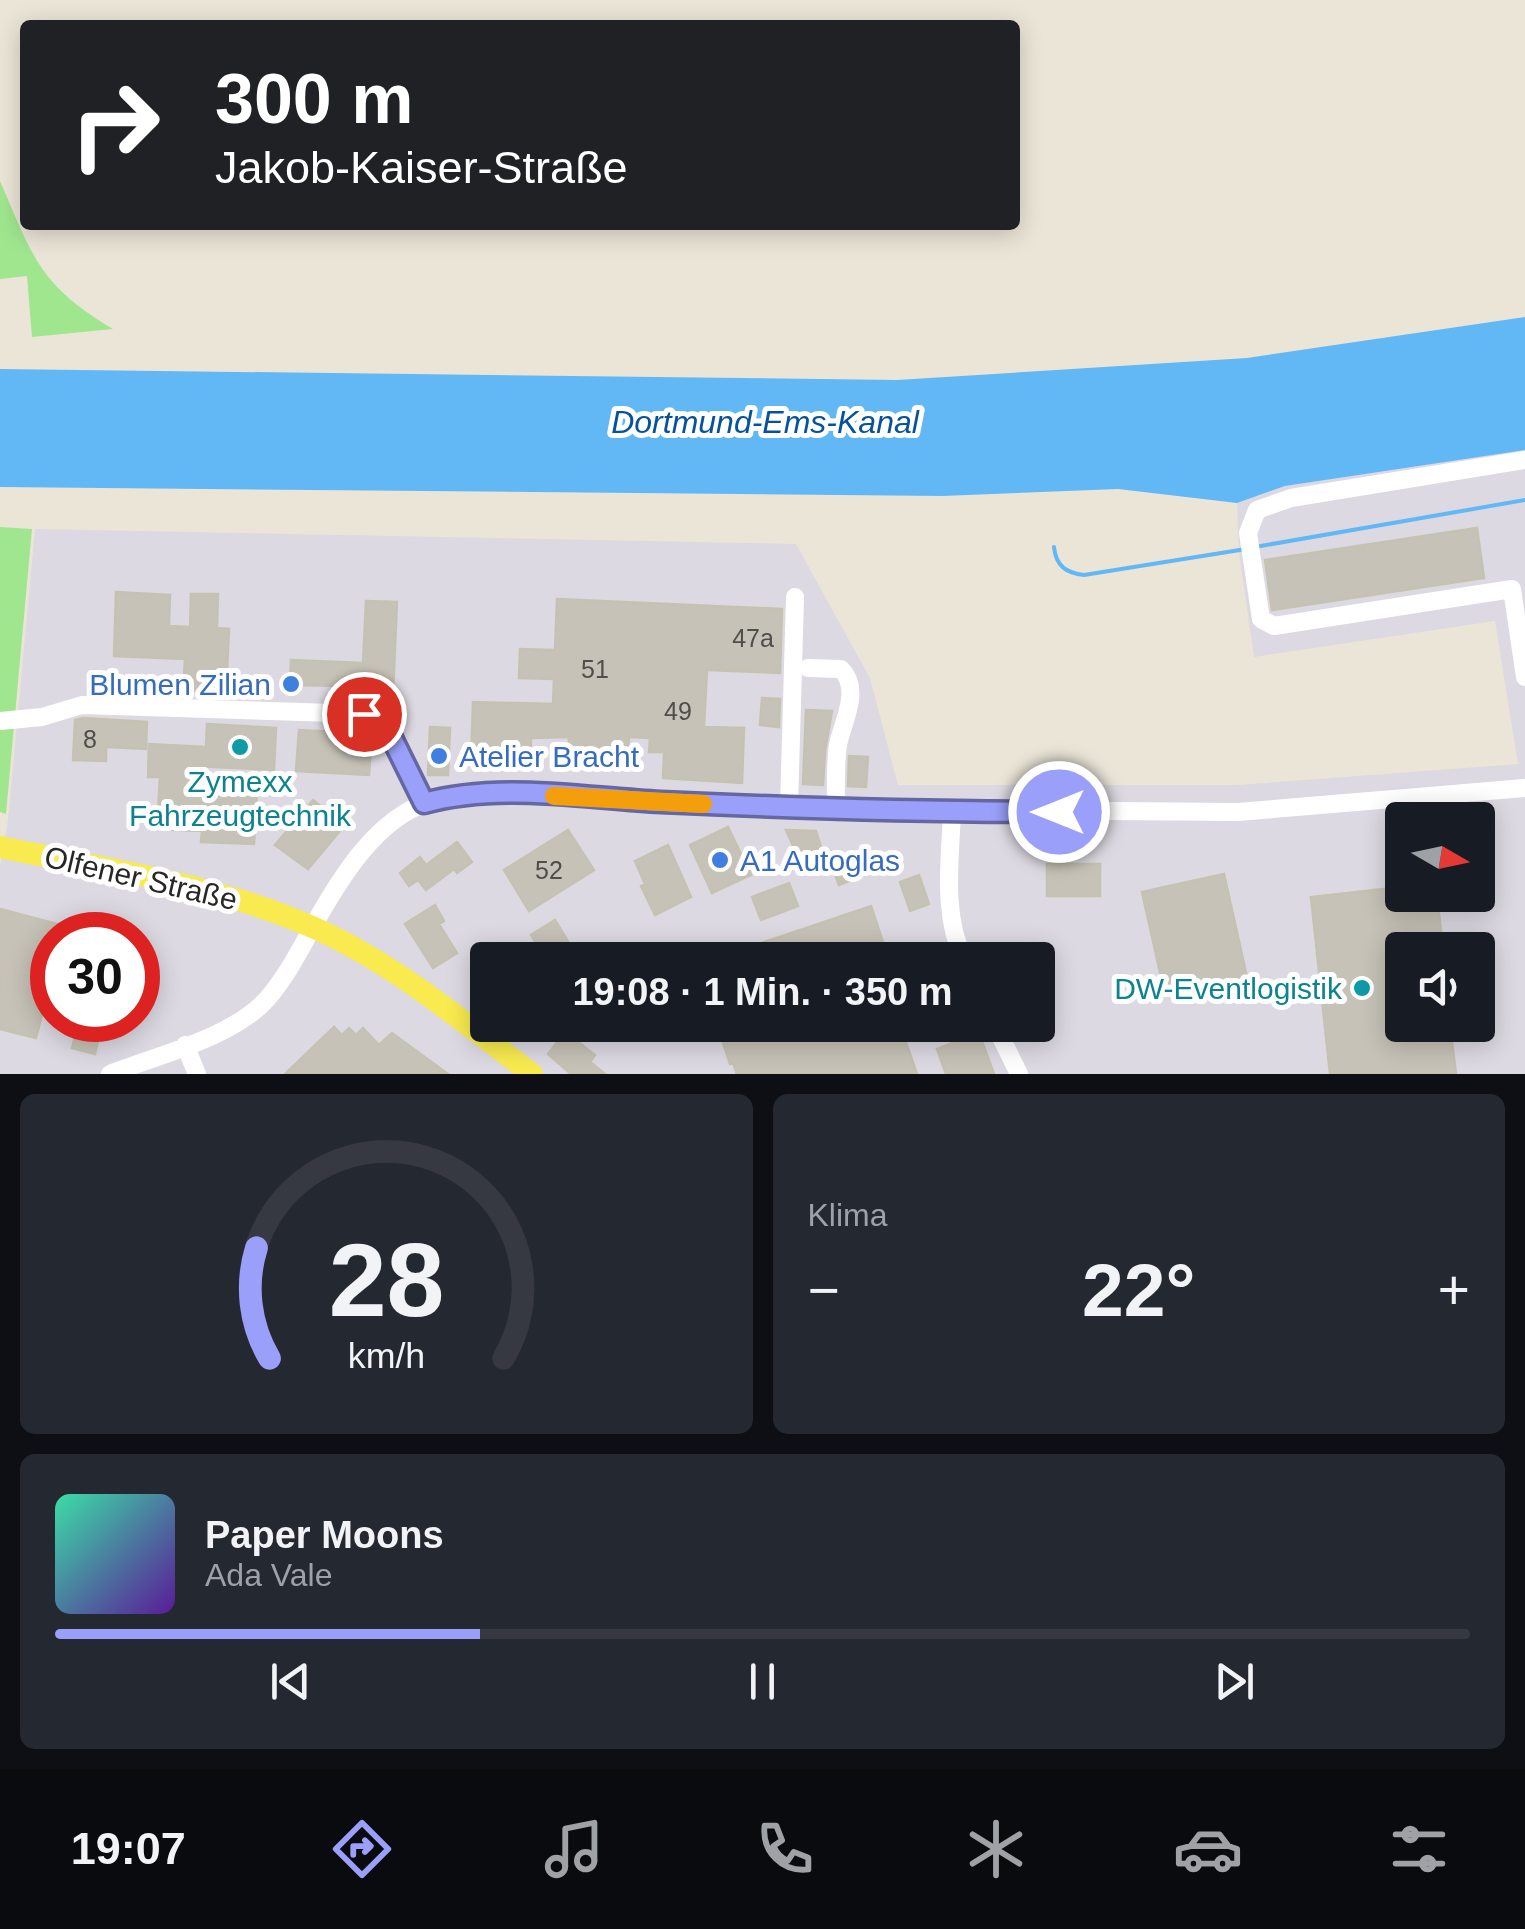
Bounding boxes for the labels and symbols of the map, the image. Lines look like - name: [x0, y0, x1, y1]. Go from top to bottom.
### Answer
- water label: Dortmund-Ems-Kanal: [611, 404, 920, 440]
- house number: 47a: [732, 624, 774, 652]
- house number: 51: [581, 655, 609, 683]
- place label: Blumen Zilian: [89, 668, 271, 701]
- pin: [322, 672, 407, 757]
- marker: Blumen Zilian: [280, 673, 302, 695]
- house number: 49: [664, 697, 692, 725]
- house number: 8: [83, 725, 97, 753]
- marker: Zymexx Fahrzeugtechnik: [229, 736, 251, 758]
- place label: Atelier Bracht: [459, 740, 640, 773]
- marker: Atelier Bracht: [428, 745, 450, 767]
- position arrow: [1007, 760, 1111, 864]
- place label: Zymexx Fahrzeugtechnik: [129, 765, 352, 832]
- north arrow: [1385, 802, 1495, 912]
- street label: Olfener Straße: [41, 840, 241, 916]
- place label: A1 Autoglas: [740, 844, 900, 877]
- marker: A1 Autoglas: [709, 849, 731, 871]
- house number: 52: [535, 856, 563, 884]
- speed limit sign: 30: [30, 912, 160, 1042]
- place label: DW-Eventlogistik: [1114, 972, 1343, 1005]
- marker: DW-Eventlogistik: [1351, 977, 1373, 999]

